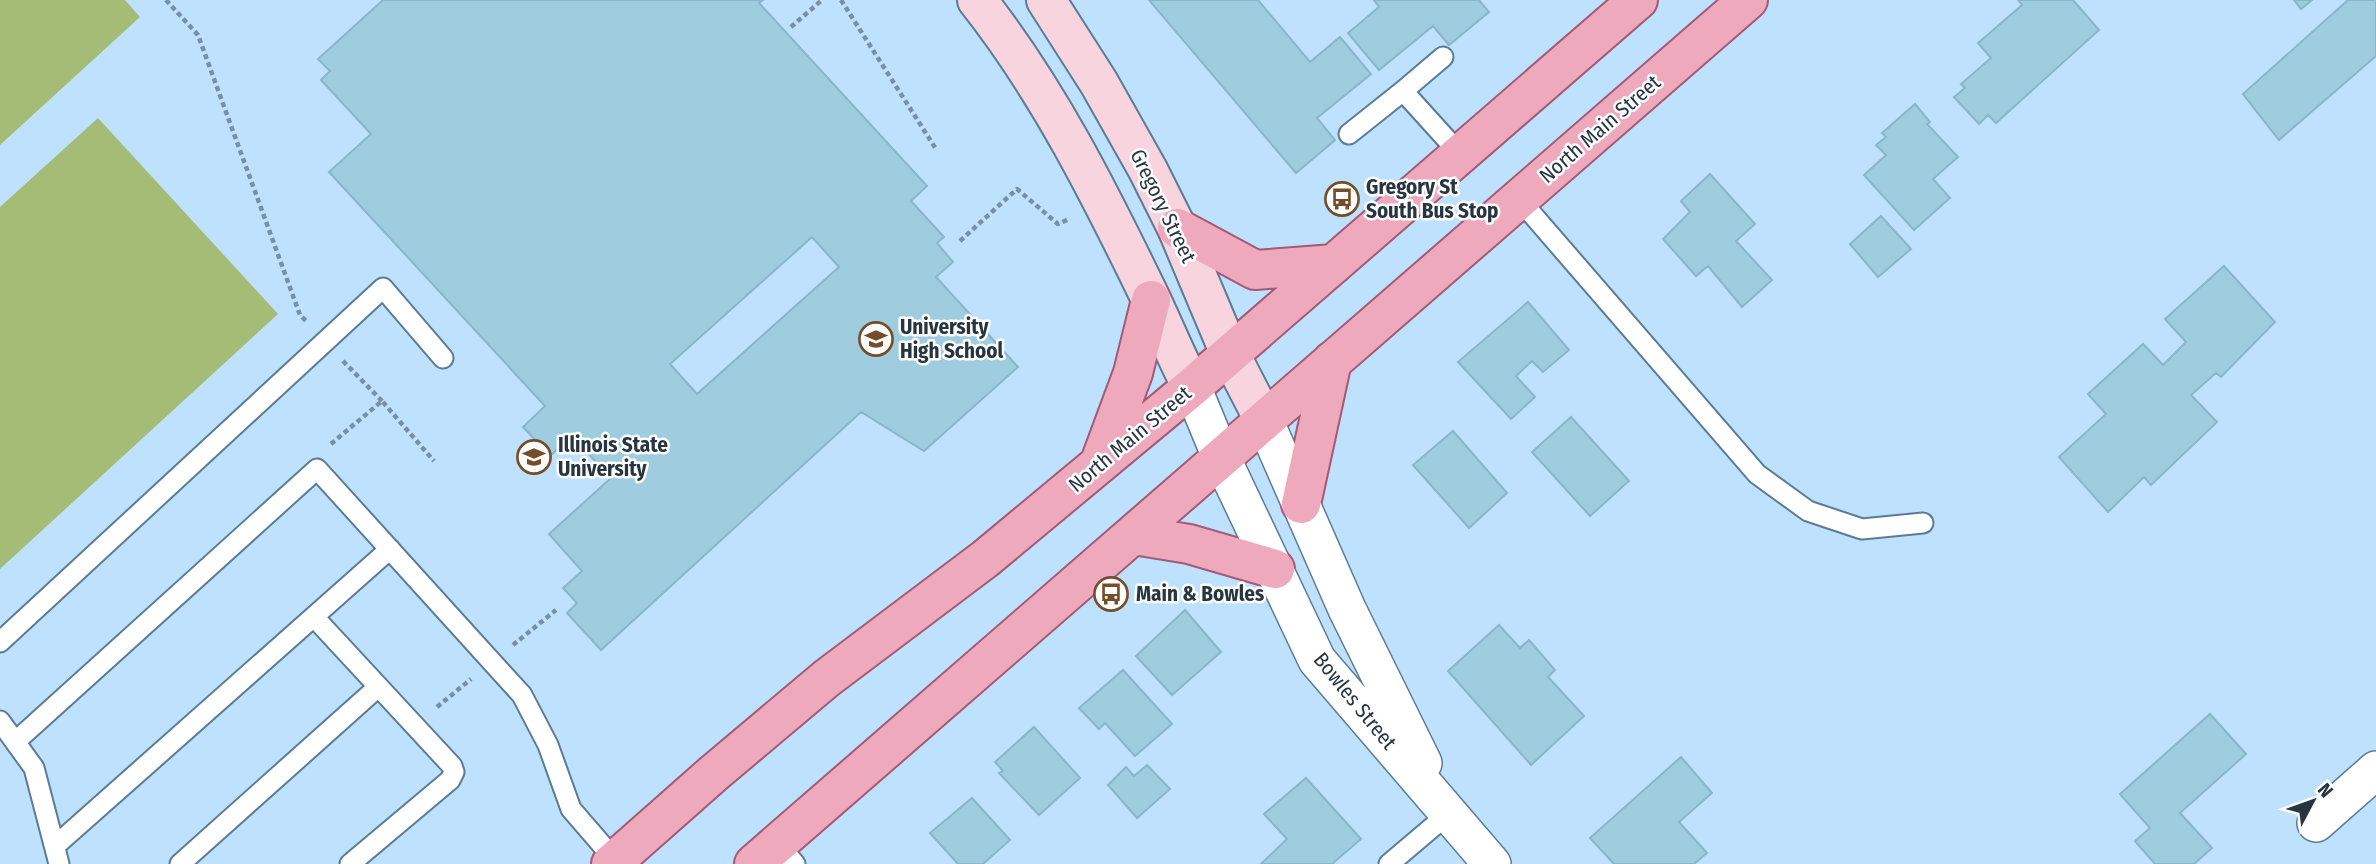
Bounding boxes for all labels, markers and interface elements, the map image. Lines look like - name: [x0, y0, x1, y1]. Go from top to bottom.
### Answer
- street label: North Main Street: [1534, 69, 1666, 189]
- street label: Gregory Street: [1124, 145, 1202, 267]
- place label: Gregory St South Bus Stop: [1366, 174, 1499, 224]
- bus stop icon: Gregory St South Bus Stop: [1323, 180, 1361, 218]
- place label: University High School: [900, 314, 1003, 364]
- school or university icon: University High School: [857, 320, 895, 358]
- street label: North Main Street: [1063, 380, 1197, 498]
- place label: Illinois State University: [558, 432, 668, 482]
- school or university icon: Illinois State University: [515, 438, 553, 476]
- bus stop icon: Main & Bowles: [1092, 575, 1130, 613]
- place label: Main & Bowles: [1136, 581, 1264, 607]
- street label: Bowles Street: [1308, 647, 1402, 755]
- north arrow: [2278, 766, 2348, 836]
- text: N: [2313, 778, 2338, 802]

